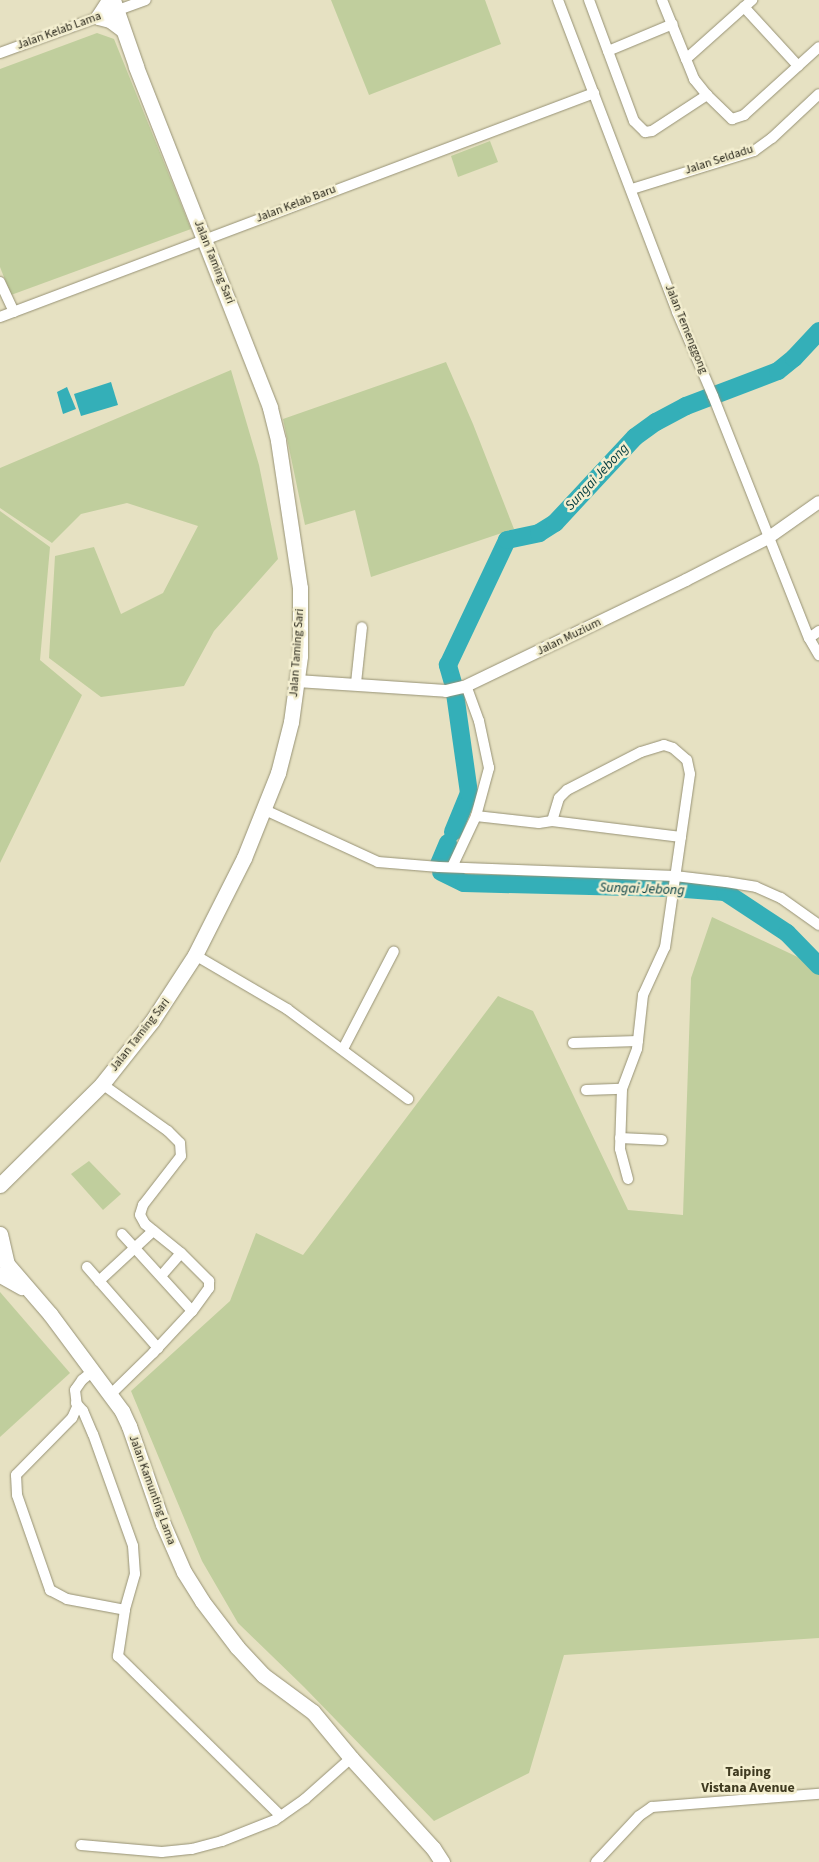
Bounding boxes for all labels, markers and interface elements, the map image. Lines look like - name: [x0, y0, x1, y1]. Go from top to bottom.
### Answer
- street label: Jalan Kelab Lama: [15, 9, 103, 53]
- street label: Jalan Seldadu: [683, 142, 755, 178]
- street label: Jalan Kelab Baru: [254, 182, 338, 226]
- street label: Jalan Taming Sari: [191, 218, 237, 306]
- street label: Jalan Temenggong: [662, 282, 710, 376]
- water label: Sungai Jebong: [562, 440, 632, 514]
- street label: Jalan Taming Sari: [287, 608, 307, 698]
- street label: Jalan Muzium: [535, 615, 603, 659]
- water label: Sungai Jebong: [599, 879, 685, 899]
- street label: Jalan Taming Sari: [107, 996, 173, 1074]
- street label: Jalan Kamunting Lama: [125, 1433, 179, 1547]
- district label: Taiping Vistana Avenue: [701, 1764, 795, 1796]

